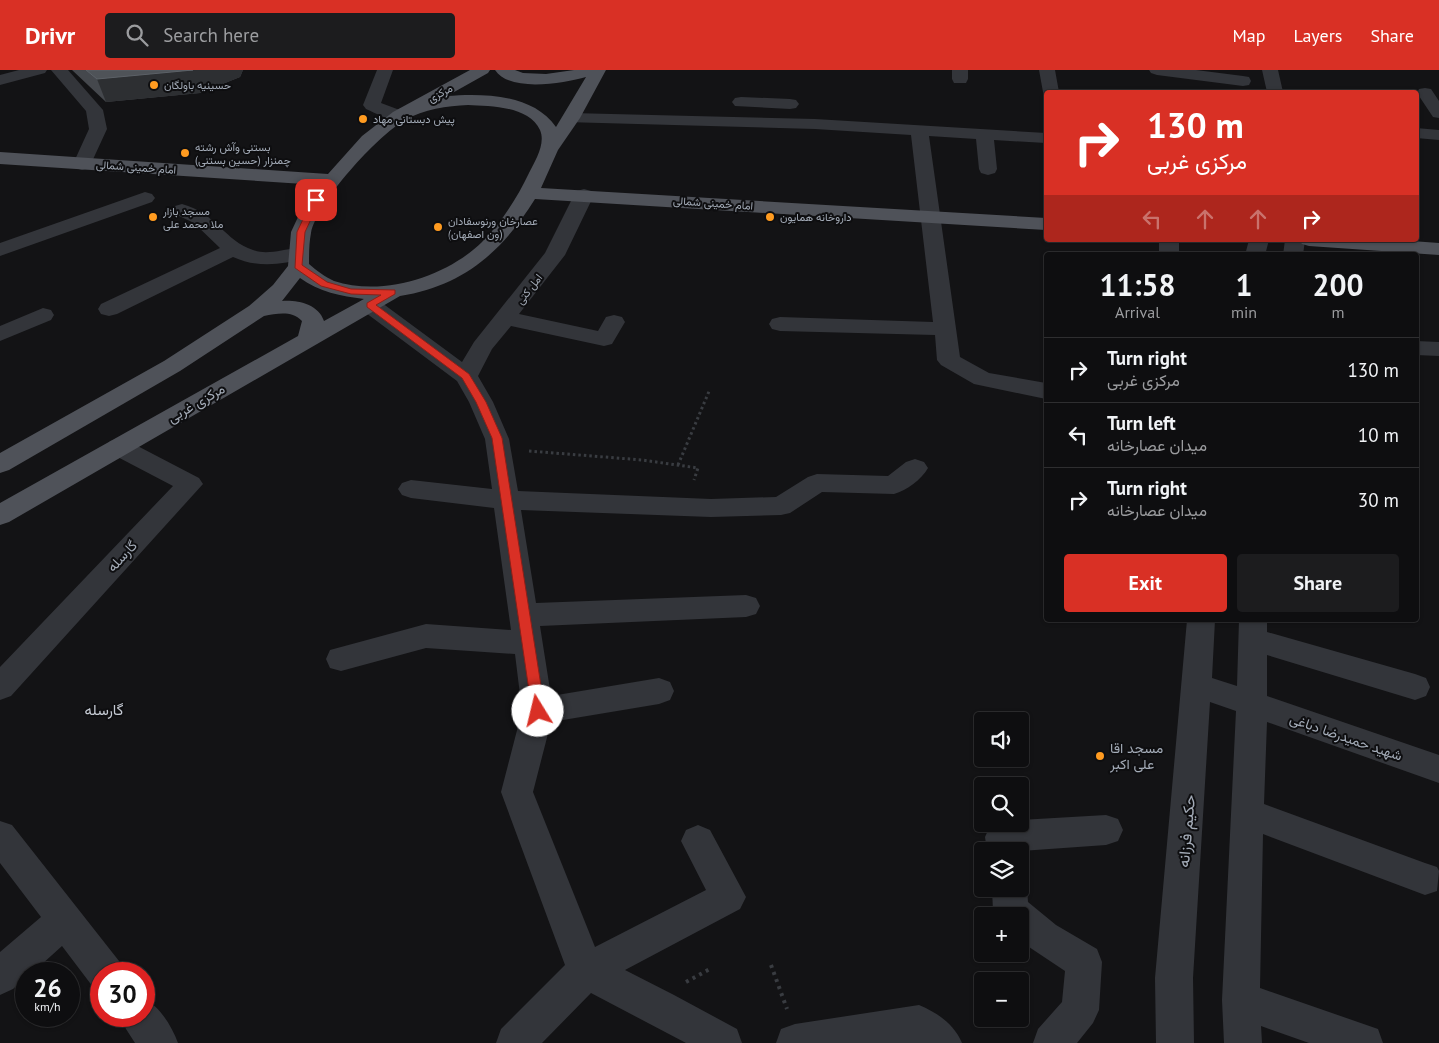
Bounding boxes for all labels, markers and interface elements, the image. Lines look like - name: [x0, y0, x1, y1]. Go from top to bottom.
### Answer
- search box: [105, 13, 455, 58]
- text: Drivr: [25, 20, 75, 51]
- icon: search: [123, 21, 151, 49]
- text: Search here: [163, 23, 259, 47]
- text: Map: [1233, 24, 1265, 47]
- text: Layers: [1293, 24, 1342, 47]
- text: Share: [1370, 24, 1414, 47]
- place label: حسینیه باولگان: [164, 78, 231, 92]
- marker: حسینیه باولگان: [148, 79, 160, 91]
- street label: مرکزی: [425, 81, 455, 105]
- text: 130 m: [1147, 102, 1244, 148]
- icon: right: [1064, 110, 1129, 175]
- place label: پیش دبستانی مهاد: [373, 112, 455, 127]
- marker: پیش دبستانی مهاد: [357, 113, 369, 125]
- place label: بستنی وآش رشته چمنزار (حسین بستنی): [195, 140, 291, 168]
- marker: بستنی وآش رشته چمنزار (حسین بستنی): [179, 147, 191, 159]
- text: مرکزی غربی: [1147, 147, 1247, 175]
- street label: امام خمینی شمالی: [95, 157, 177, 178]
- pin: [295, 179, 337, 221]
- icon: arrive: [302, 186, 330, 214]
- street label: امام خمینی شمالی: [672, 193, 754, 214]
- place label: مسجد بازار ملا محمد علی: [162, 204, 223, 231]
- icon: left: [1138, 205, 1166, 233]
- icon: ahead: [1191, 205, 1219, 233]
- icon: ahead: [1244, 205, 1272, 233]
- icon: right: [1297, 205, 1325, 233]
- place label: داروخانه همایون: [780, 210, 852, 224]
- marker: مسجد بازار ملا محمد علی: [147, 211, 159, 223]
- marker: داروخانه همایون: [764, 211, 776, 223]
- place label: عصارخان ورنوسفادان (ون اصفهان): [448, 214, 538, 241]
- marker: عصارخان ورنوسفادان (ون اصفهان): [432, 221, 444, 233]
- text: 11:58: [1099, 265, 1176, 304]
- text: 1: [1236, 265, 1253, 304]
- text: 200: [1312, 265, 1364, 304]
- street label: امل کتی: [513, 271, 545, 307]
- text: Arrival: [1115, 302, 1160, 322]
- text: min: [1231, 302, 1257, 322]
- text: m: [1332, 302, 1345, 322]
- text: Turn right: [1107, 346, 1187, 370]
- icon: right: [1064, 356, 1092, 384]
- text: 130 m: [1347, 358, 1399, 382]
- text: مرکزی غربی: [1107, 370, 1180, 390]
- street label: مرکزی غربی: [164, 379, 228, 427]
- text: Turn left: [1107, 411, 1176, 435]
- icon: left: [1064, 421, 1092, 449]
- text: 10 m: [1358, 423, 1399, 447]
- text: میدان عصارخانه: [1107, 435, 1207, 455]
- text: Turn right: [1107, 476, 1187, 500]
- icon: right: [1064, 486, 1092, 514]
- text: 30 m: [1358, 488, 1399, 512]
- text: میدان عصارخانه: [1107, 500, 1207, 520]
- street label: گارسله: [103, 537, 141, 575]
- button: Exit: [1064, 554, 1227, 612]
- button: Share: [1237, 554, 1399, 612]
- position arrow: [511, 684, 563, 736]
- district label: گارسله: [85, 700, 124, 719]
- street label: شهید حمیدرضا دباغی: [1287, 709, 1405, 765]
- map controls: [974, 712, 1029, 1027]
- button: sound: [974, 712, 1029, 767]
- place label: مسجد اقا علی اکبر: [1109, 739, 1163, 773]
- marker: مسجد اقا علی اکبر: [1094, 750, 1106, 762]
- button: search: [974, 777, 1029, 832]
- street label: حکیم فرزانه: [1173, 793, 1200, 868]
- button: layers: [974, 842, 1029, 897]
- button: +: [974, 907, 1029, 962]
- speed limit sign: 30: [90, 962, 155, 1027]
- text: 26: [33, 972, 62, 1004]
- button: −: [974, 972, 1029, 1027]
- text: km/h: [34, 999, 61, 1014]

